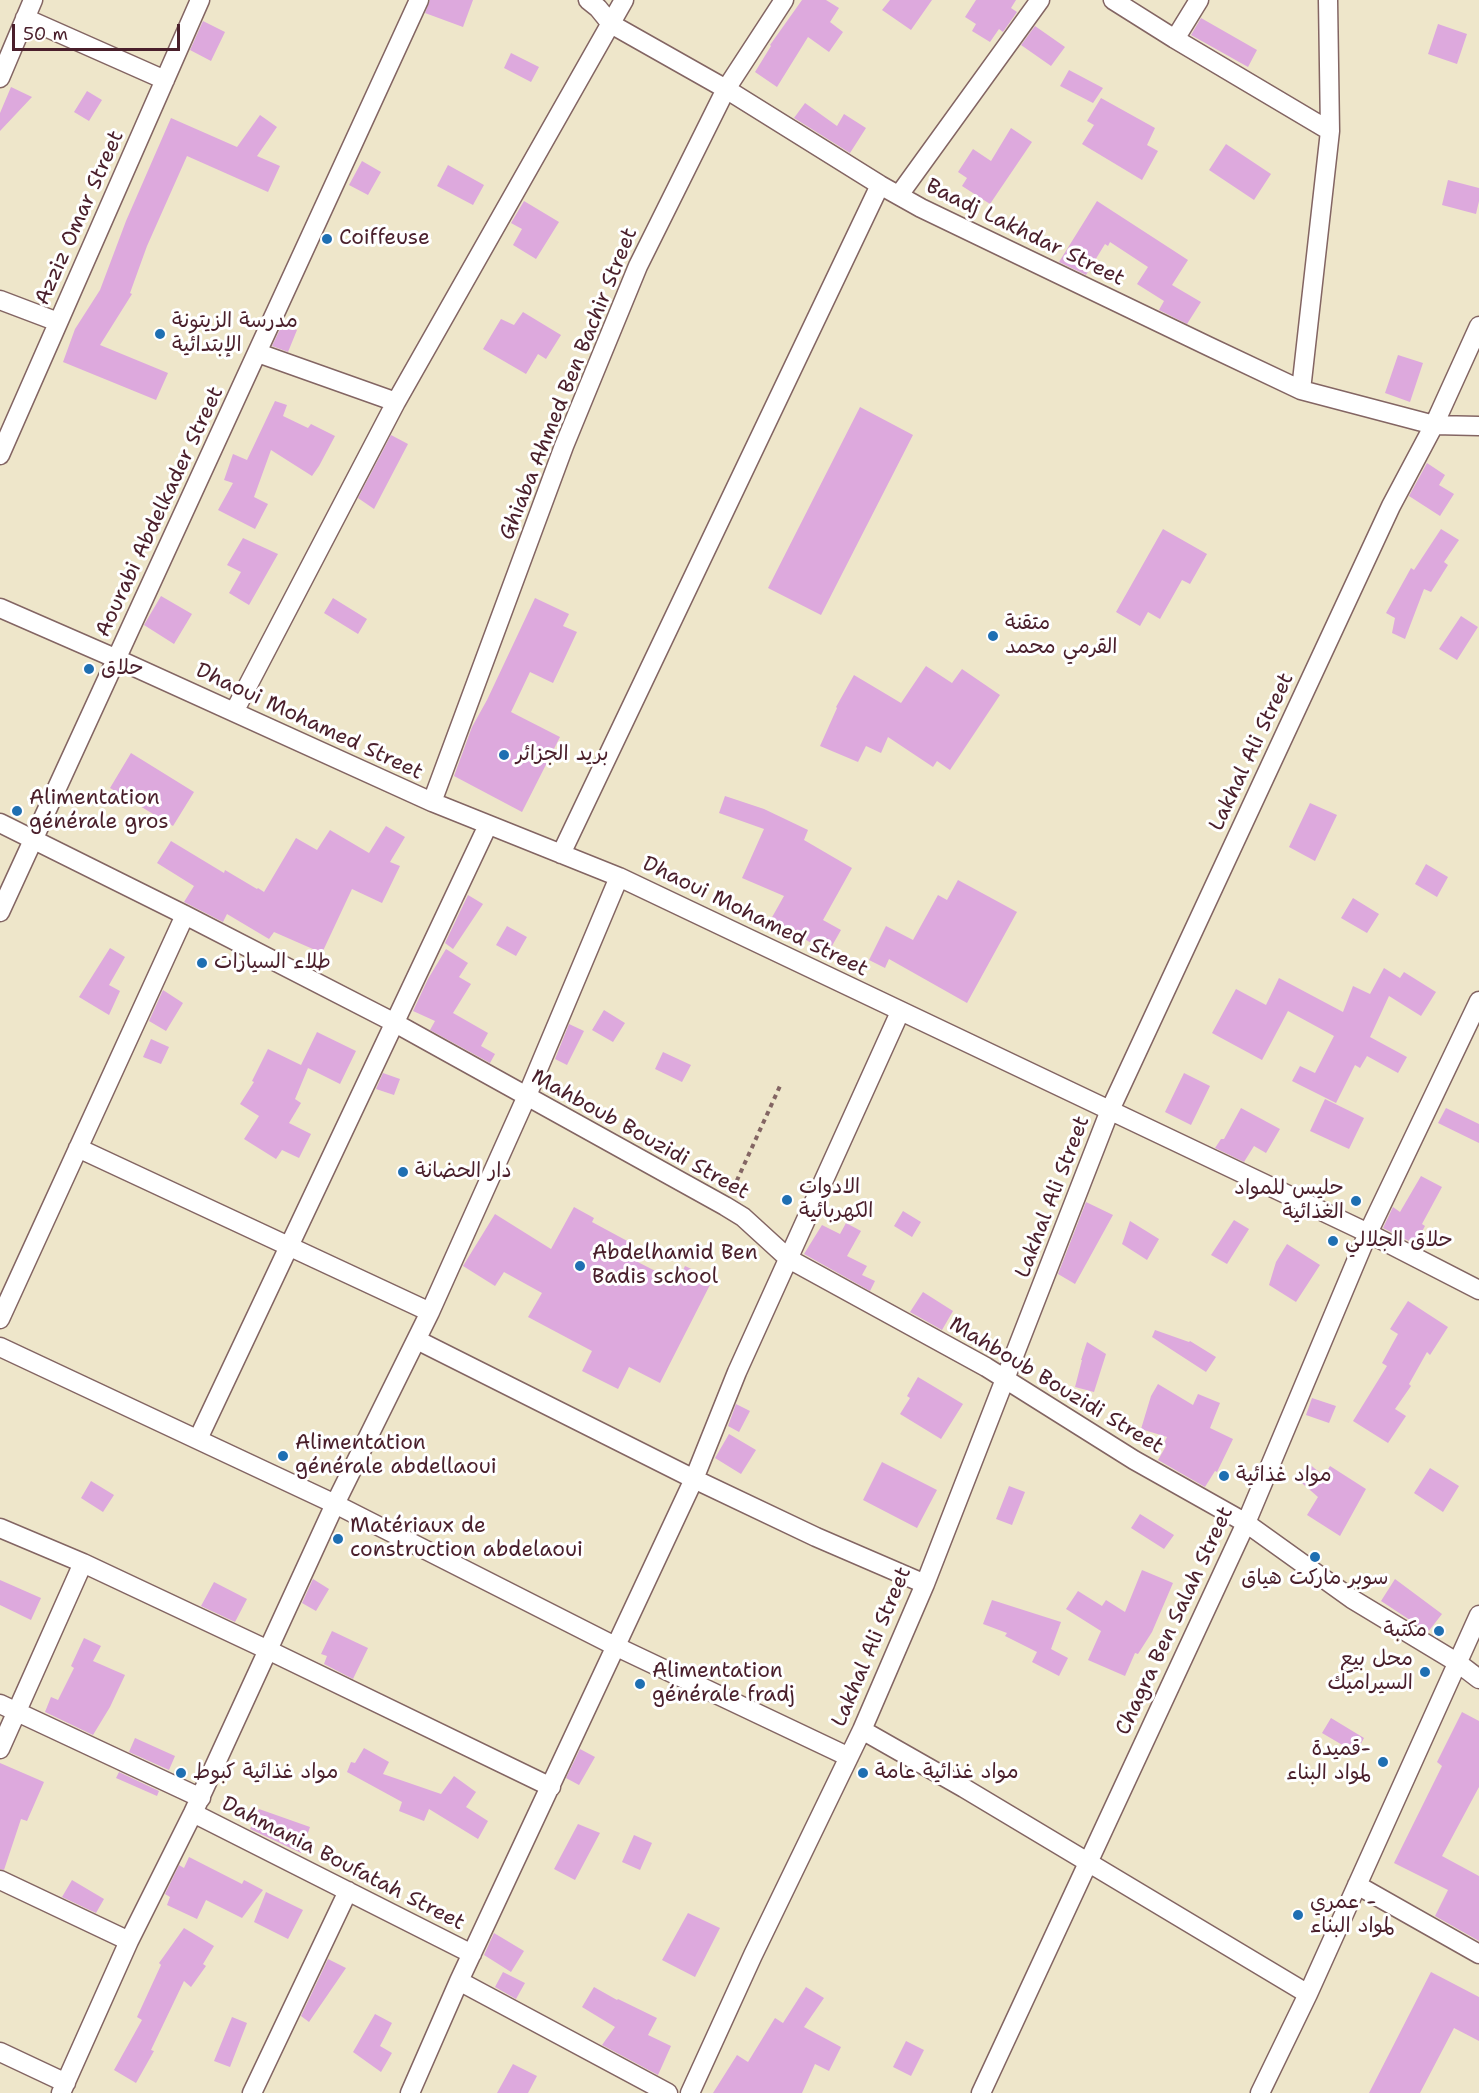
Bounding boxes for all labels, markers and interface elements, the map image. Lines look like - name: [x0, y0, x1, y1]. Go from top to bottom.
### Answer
- scale bar: [15, 12, 183, 50]
- text: 50 m: [23, 22, 68, 46]
- street label: Azziz Omar Street: [30, 127, 130, 309]
- street label: Baadj Lakhdar Street: [922, 174, 1128, 292]
- street label: Ghiaba Ahmed Ben Bachir Street: [495, 224, 643, 544]
- place label: Coiffeuse: [339, 226, 430, 252]
- marker: Coiffeuse: [320, 232, 334, 246]
- place label: مدرسة الزيتونة الإبتدائية: [172, 309, 298, 359]
- marker: مدرسة الزيتونة الإبتدائية: [153, 327, 167, 341]
- street label: Aourabi Abdelkader Street: [91, 383, 229, 641]
- place label: متقنة القرمي محمد: [1005, 611, 1118, 661]
- marker: متقنة القرمي محمد: [986, 629, 1000, 643]
- place label: حلاق: [101, 656, 144, 682]
- street label: Dhaoui Mohamed Street: [191, 658, 427, 786]
- marker: حلاق: [82, 662, 96, 676]
- street label: Lakhal Ali Street: [1204, 669, 1300, 835]
- place label: بريد الجزائر: [516, 742, 609, 768]
- marker: بريد الجزائر: [497, 748, 511, 762]
- place label: Alimentation générale gros: [29, 786, 169, 836]
- marker: Alimentation générale gros: [10, 804, 24, 818]
- street label: Dhaoui Mohamed Street: [638, 851, 872, 983]
- place label: طلاء السيارات: [214, 950, 331, 976]
- marker: طلاء السيارات: [195, 956, 209, 970]
- street label: Mahboub Bouzidi Street: [527, 1065, 753, 1205]
- street label: Lakhal Ali Street: [1011, 1112, 1095, 1282]
- place label: دار الحضانة: [415, 1159, 512, 1185]
- marker: دار الحضانة: [396, 1165, 410, 1179]
- place label: الادوات الكهربائية: [799, 1175, 873, 1225]
- place label: حليس للمواد الغذائية: [1234, 1176, 1344, 1226]
- marker: الادوات الكهربائية: [780, 1193, 794, 1207]
- marker: حليس للمواد الغذائية: [1349, 1194, 1363, 1208]
- place label: حلاق الجلالي: [1345, 1228, 1453, 1254]
- marker: حلاق الجلالي: [1326, 1234, 1340, 1248]
- place label: Abdelhamid Ben Badis school: [592, 1241, 758, 1291]
- marker: Abdelhamid Ben Badis school: [573, 1259, 587, 1273]
- street label: Mahboub Bouzidi Street: [944, 1312, 1168, 1460]
- place label: Alimentation générale abdellaoui: [295, 1431, 497, 1481]
- marker: Alimentation générale abdellaoui: [276, 1449, 290, 1463]
- place label: مواد غذائية: [1236, 1463, 1332, 1489]
- marker: مواد غذائية: [1217, 1469, 1231, 1483]
- street label: Chagra Ben Salah Street: [1111, 1503, 1239, 1739]
- place label: Matériaux de construction abdelaoui: [350, 1514, 583, 1564]
- marker: Matériaux de construction abdelaoui: [331, 1532, 345, 1546]
- marker: سوبر ماركت هياق: [1308, 1550, 1322, 1564]
- street label: Lakhal Ali Street: [827, 1563, 917, 1731]
- place label: سوبر ماركت هياق: [1241, 1566, 1389, 1592]
- place label: مكتبة: [1383, 1618, 1427, 1644]
- marker: مكتبة: [1432, 1624, 1446, 1638]
- place label: محل بيع السيراميك: [1328, 1647, 1413, 1697]
- place label: Alimentation générale fradj: [652, 1659, 795, 1709]
- marker: محل بيع السيراميك: [1418, 1665, 1432, 1679]
- marker: Alimentation générale fradj: [633, 1677, 647, 1691]
- place label: قميدة- لمواد البناء: [1286, 1737, 1371, 1787]
- marker: قميدة- لمواد البناء: [1376, 1755, 1390, 1769]
- place label: مواد غذائية كبوط: [193, 1760, 338, 1786]
- place label: مواد غذائية عامة: [875, 1760, 1019, 1786]
- marker: مواد غذائية كبوط: [174, 1766, 188, 1780]
- marker: مواد غذائية عامة: [856, 1766, 870, 1780]
- street label: Dahmania Boufatah Street: [217, 1792, 469, 1936]
- place label: عمري - لمواد البناء: [1310, 1890, 1395, 1940]
- marker: عمري - لمواد البناء: [1291, 1908, 1305, 1922]

